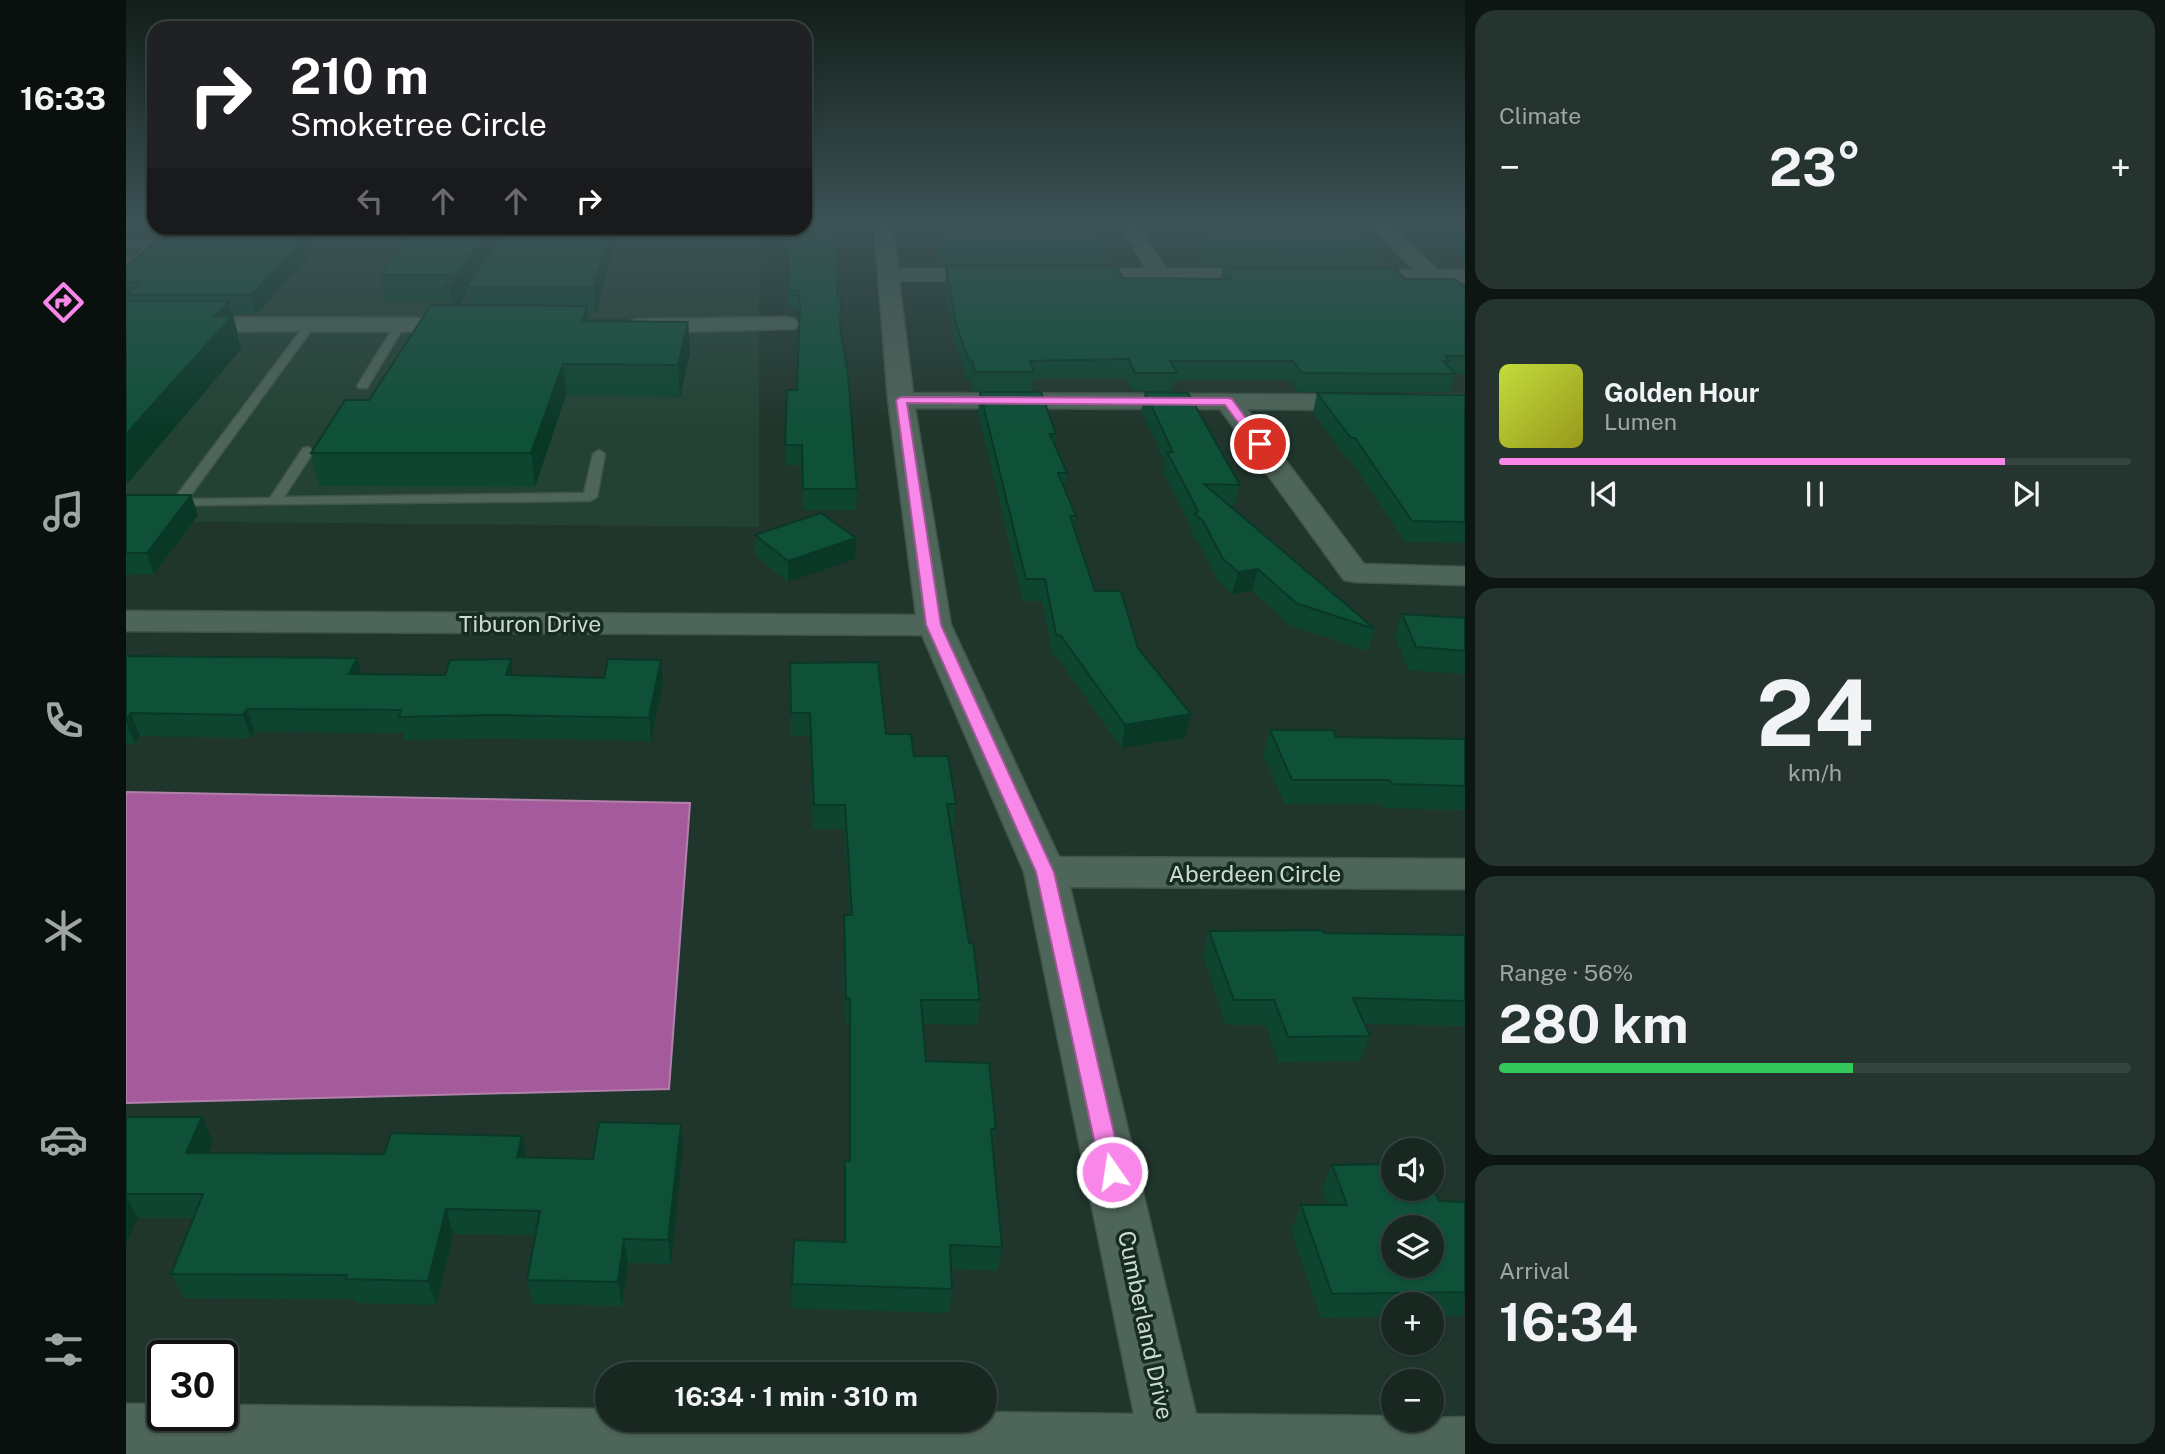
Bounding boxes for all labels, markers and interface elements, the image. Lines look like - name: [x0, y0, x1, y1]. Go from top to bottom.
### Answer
- text: 210 m: [290, 47, 429, 105]
- icon: right: [175, 49, 266, 140]
- text: 16:33: [20, 80, 106, 117]
- text: Climate: [1499, 102, 1581, 129]
- text: Smoketree Circle: [290, 106, 547, 143]
- text: 23°: [1769, 137, 1861, 198]
- text: −: [1499, 145, 1520, 190]
- text: +: [2110, 145, 2131, 190]
- icon: left: [351, 182, 389, 220]
- icon: ahead: [424, 182, 462, 220]
- icon: ahead: [497, 182, 535, 220]
- icon: right: [570, 182, 608, 220]
- icon: directions: [39, 278, 88, 327]
- text: Golden Hour: [1604, 377, 1759, 408]
- text: Lumen: [1604, 408, 1677, 435]
- pin: [1230, 414, 1290, 474]
- icon: arrive: [1241, 425, 1279, 463]
- icon: previous: [1585, 475, 1623, 513]
- icon: pause: [1796, 475, 1834, 513]
- icon: next: [2007, 475, 2045, 513]
- icon: music: [39, 487, 88, 536]
- street label: Tiburon Drive: [459, 610, 601, 637]
- text: 24: [1756, 660, 1874, 766]
- icon: phone: [39, 696, 88, 745]
- text: km/h: [1788, 759, 1842, 786]
- street label: Aberdeen Circle: [1169, 860, 1341, 887]
- icon: climate: [39, 906, 88, 955]
- text: Range · 56%: [1499, 959, 1633, 986]
- text: 280 km: [1499, 994, 1689, 1055]
- icon: car: [39, 1115, 88, 1164]
- position arrow: [1075, 1135, 1149, 1209]
- map controls: [1381, 1138, 1444, 1432]
- button: sound: [1381, 1138, 1444, 1201]
- button: layers: [1381, 1215, 1444, 1278]
- street label: Cumberland Drive: [1113, 1228, 1179, 1422]
- text: Arrival: [1499, 1257, 1570, 1284]
- button: +: [1381, 1292, 1444, 1355]
- text: 16:34: [1499, 1292, 1638, 1353]
- icon: filters: [39, 1325, 88, 1374]
- speed limit sign: 30: [147, 1340, 238, 1431]
- button: −: [1381, 1369, 1444, 1432]
- text: 16:34 · 1 min · 310 m: [674, 1381, 918, 1412]

